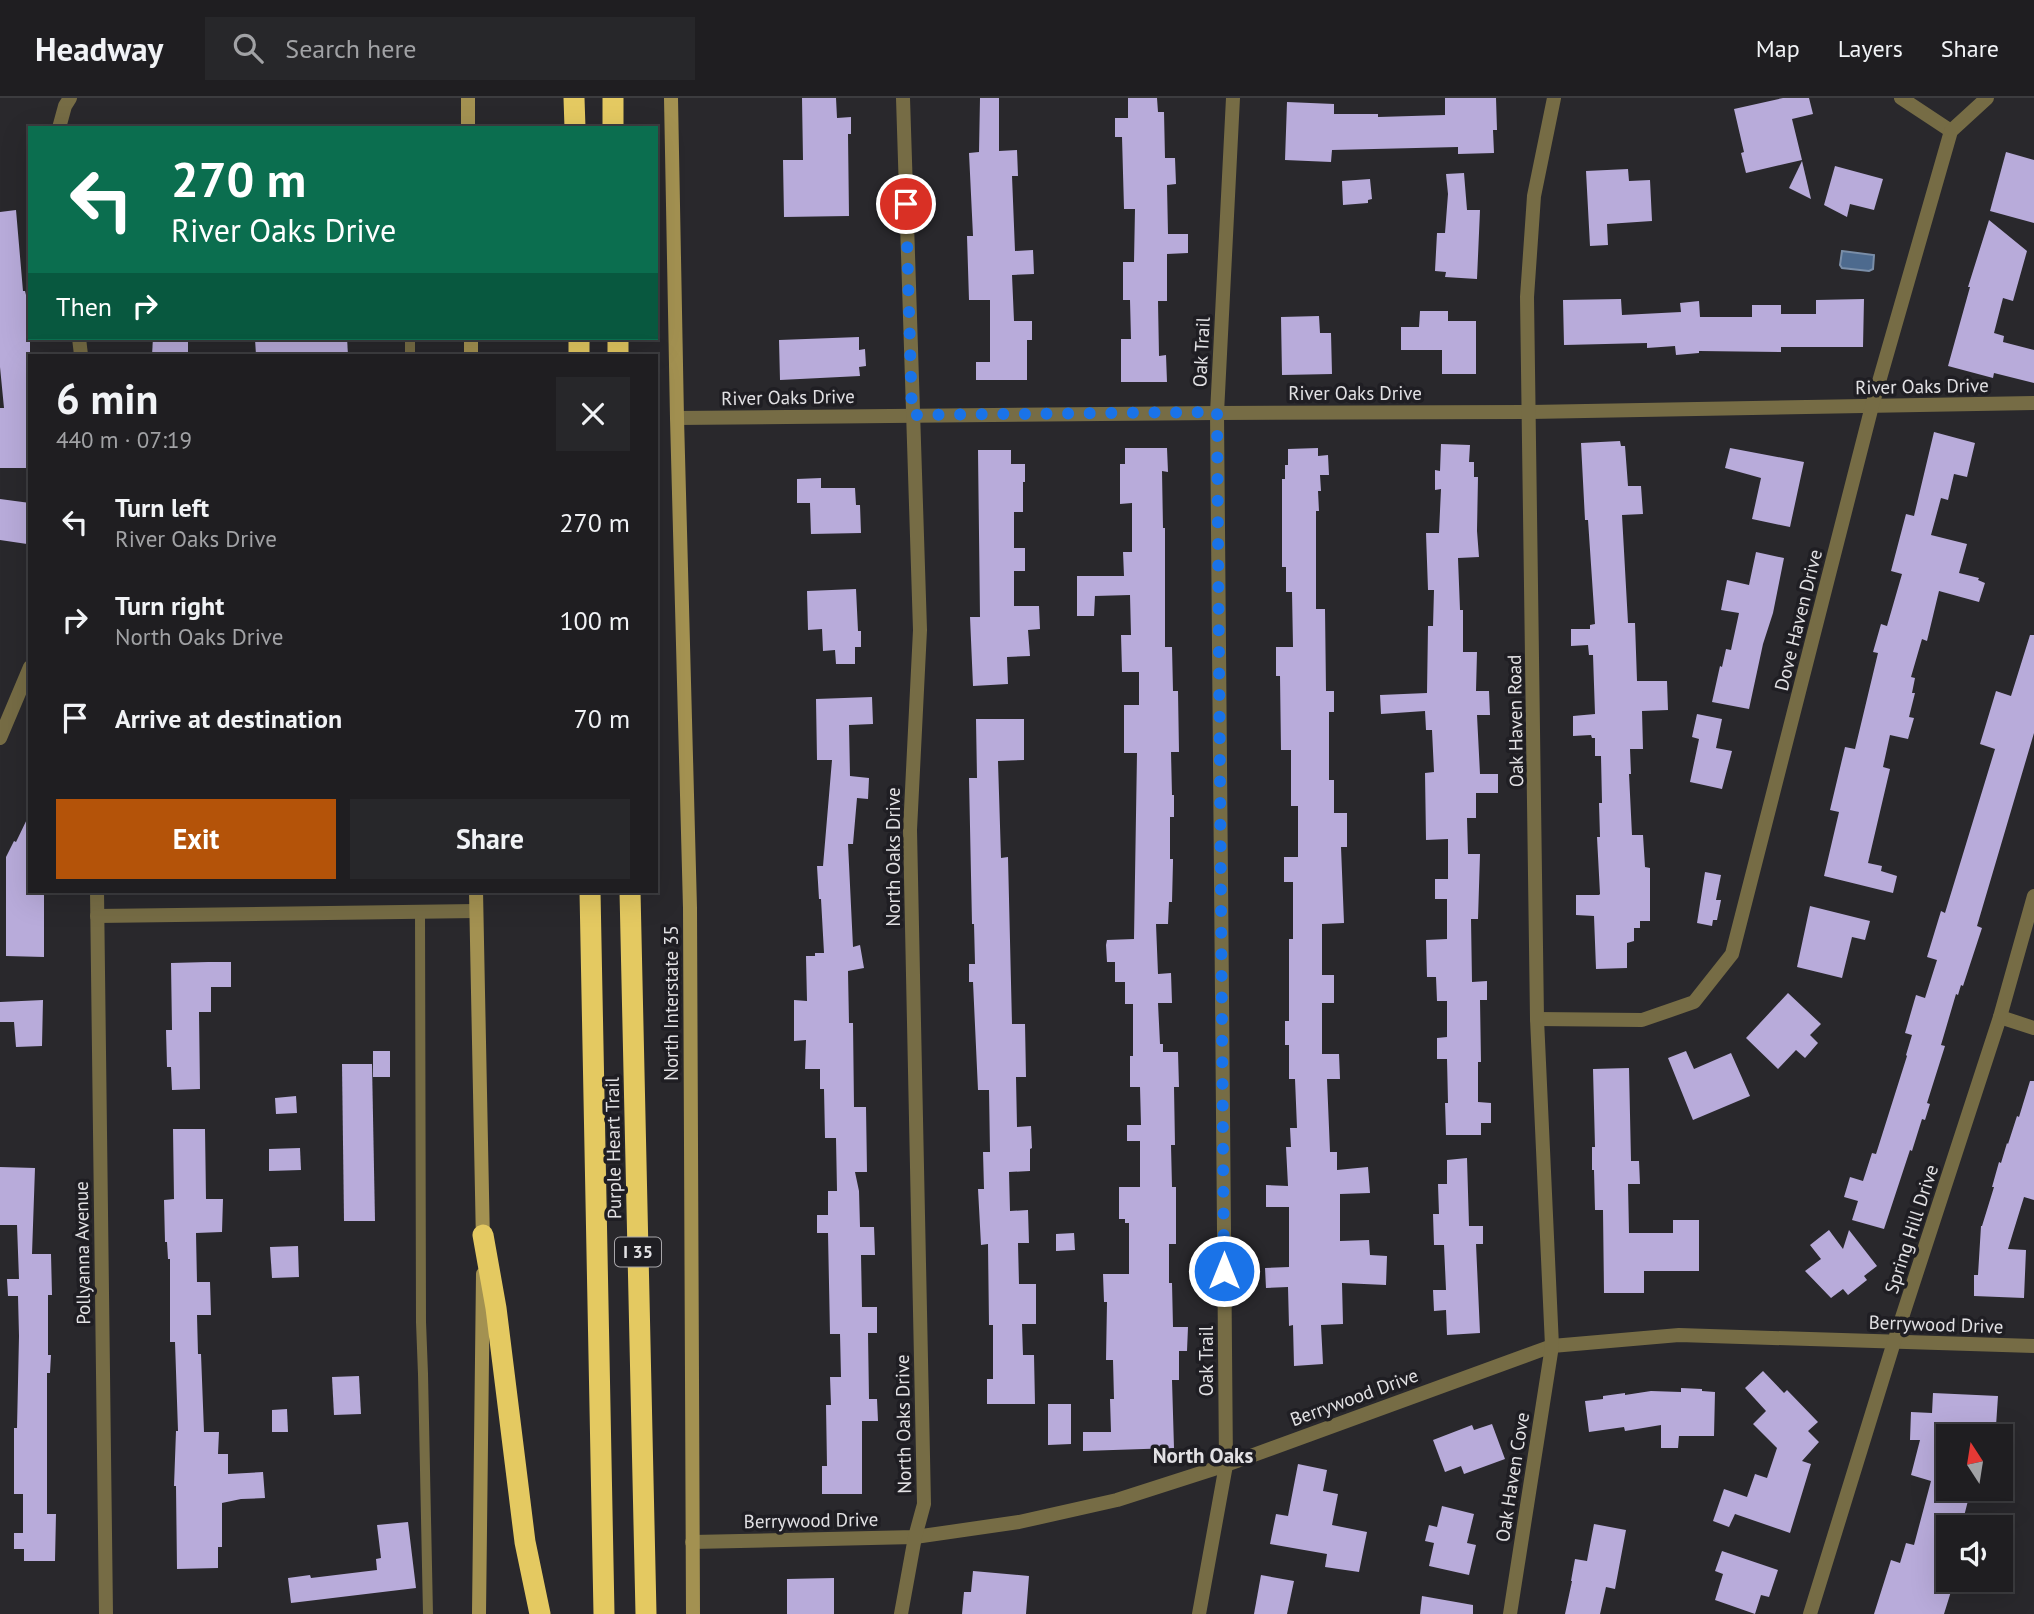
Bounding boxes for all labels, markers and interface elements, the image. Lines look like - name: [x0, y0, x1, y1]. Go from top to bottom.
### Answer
- search box: [205, 17, 695, 80]
- text: Headway: [35, 27, 163, 70]
- icon: search: [229, 29, 267, 67]
- text: Search here: [285, 32, 416, 65]
- text: Map: [1756, 33, 1800, 64]
- text: Layers: [1838, 33, 1903, 64]
- text: Share: [1941, 33, 1999, 64]
- text: 270 m: [171, 147, 306, 211]
- icon: left: [56, 154, 147, 245]
- pin: [876, 174, 936, 234]
- icon: arrive: [887, 185, 925, 223]
- text: River Oaks Drive: [171, 209, 396, 251]
- icon: right: [126, 287, 164, 325]
- text: Then: [56, 290, 112, 323]
- street label: Oak Trail: [1187, 316, 1215, 388]
- text: 6 min: [56, 371, 158, 426]
- street label: River Oaks Drive: [1855, 373, 1989, 399]
- button: close: [556, 377, 630, 451]
- street label: River Oaks Drive: [1288, 381, 1422, 405]
- street label: River Oaks Drive: [721, 384, 855, 410]
- text: 440 m · 07:19: [56, 425, 192, 454]
- text: Turn left: [115, 491, 209, 524]
- icon: left: [56, 503, 94, 541]
- text: 270 m: [559, 506, 630, 539]
- text: River Oaks Drive: [115, 524, 277, 553]
- street label: Dove Haven Drive: [1769, 547, 1827, 693]
- text: Turn right: [115, 589, 224, 622]
- icon: right: [56, 601, 94, 639]
- text: 100 m: [559, 604, 630, 637]
- text: North Oaks Drive: [115, 622, 283, 651]
- street label: Oak Haven Road: [1502, 655, 1528, 787]
- icon: arrive: [56, 699, 94, 737]
- text: Arrive at destination: [115, 702, 342, 735]
- text: 70 m: [574, 702, 630, 735]
- street label: North Oaks Drive: [881, 787, 905, 927]
- button: Exit: [56, 799, 336, 879]
- button: Share: [350, 799, 630, 879]
- street label: North Interstate 35: [659, 925, 683, 1081]
- street label: Purple Heart Trail: [600, 1076, 626, 1219]
- street label: Spring Hill Drive: [1879, 1161, 1943, 1297]
- street label: Pollyanna Avenue: [69, 1181, 95, 1325]
- position arrow: [1187, 1234, 1261, 1308]
- road number: I 35: [615, 1238, 661, 1266]
- street label: Berrywood Drive: [1868, 1310, 2004, 1338]
- street label: Oak Trail: [1194, 1325, 1218, 1396]
- street label: North Oaks Drive: [890, 1354, 916, 1494]
- street label: Berrywood Drive: [1287, 1363, 1421, 1431]
- street label: Oak Haven Cove: [1490, 1410, 1534, 1544]
- north arrow: [1936, 1424, 2012, 1502]
- map controls: [1936, 1424, 2013, 1592]
- district label: North Oaks: [1153, 1442, 1253, 1469]
- street label: Berrywood Drive: [743, 1507, 879, 1533]
- button: sound: [1936, 1515, 2013, 1592]

